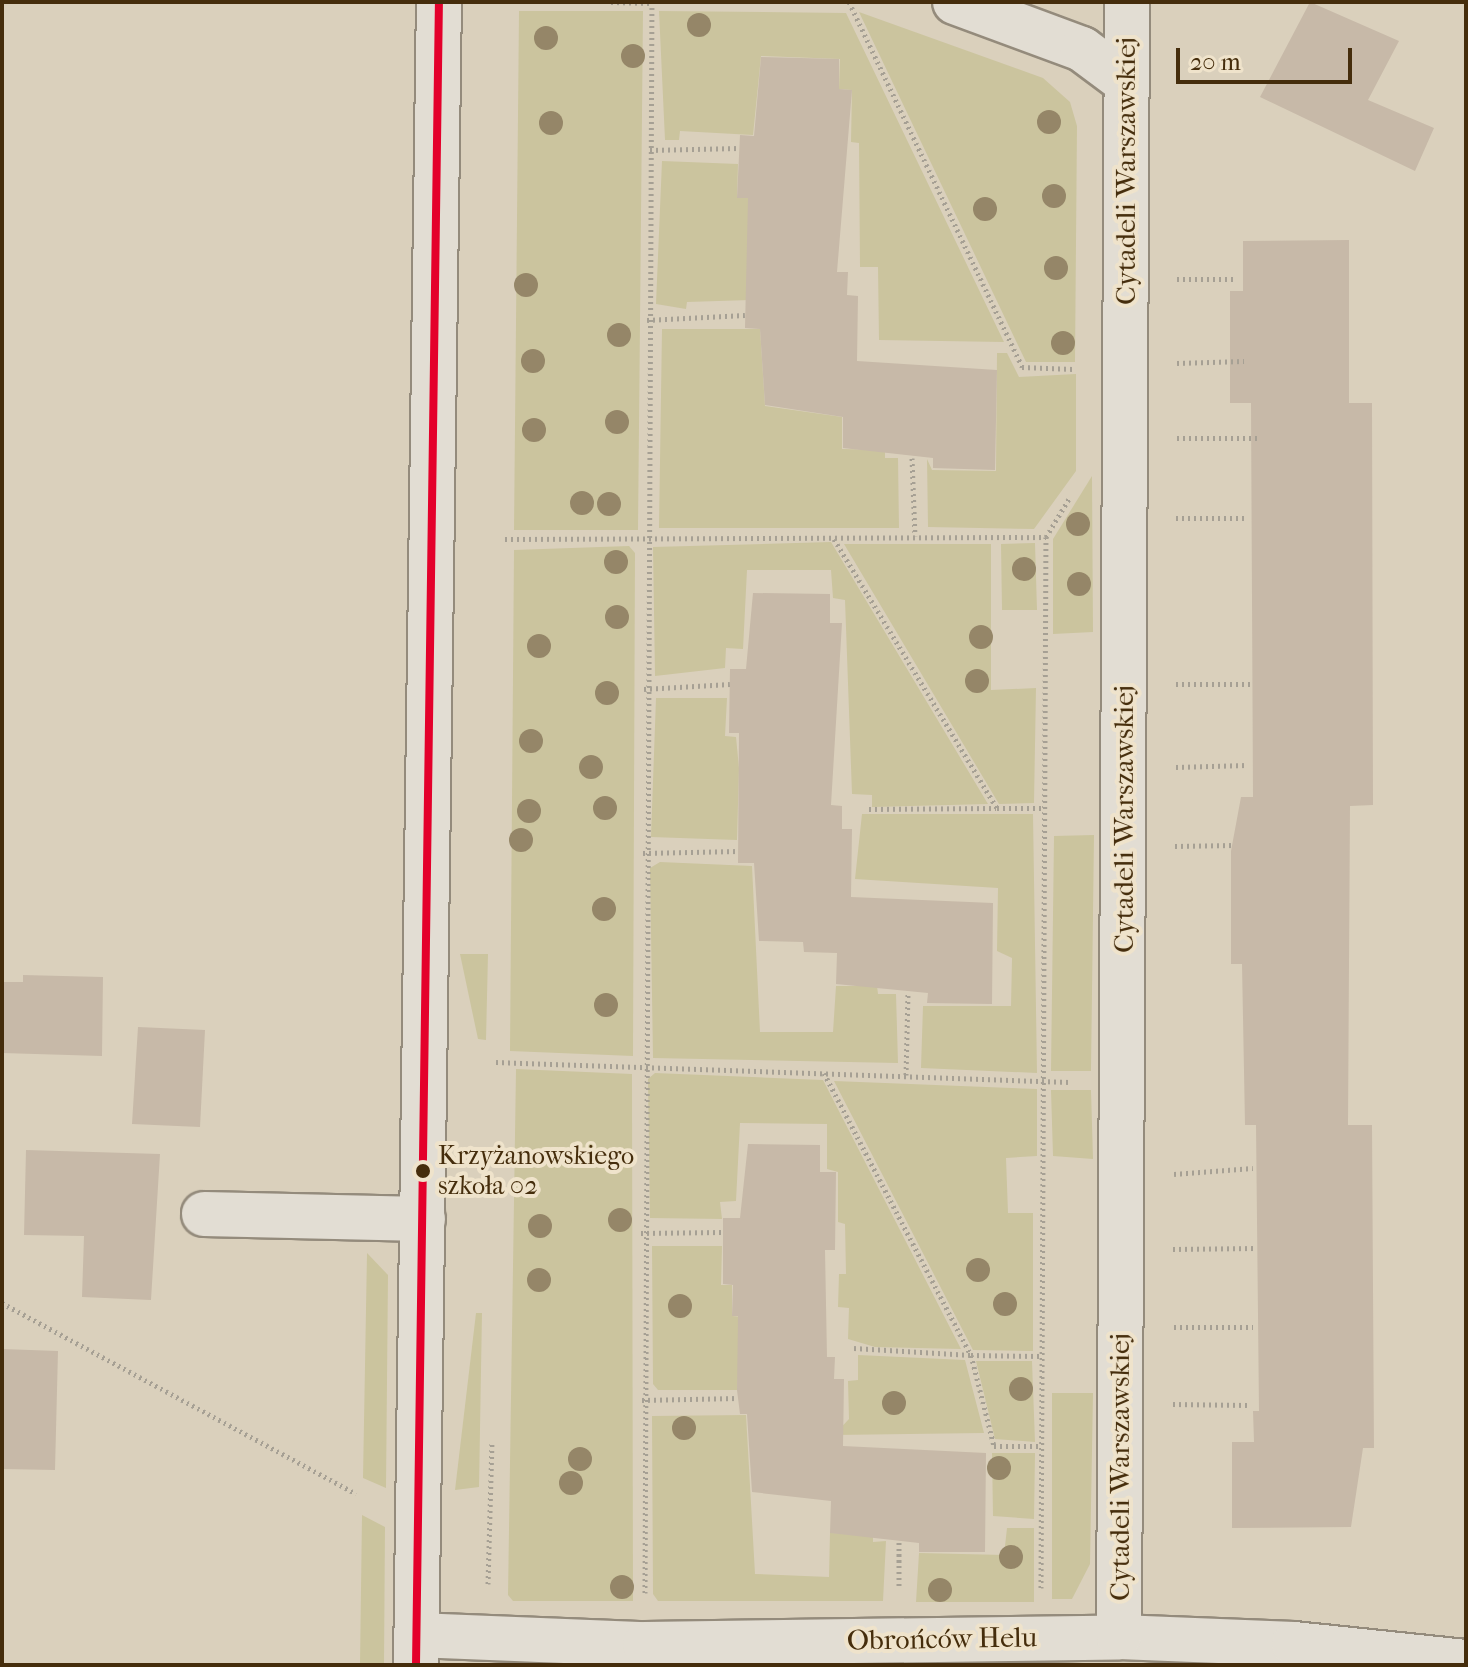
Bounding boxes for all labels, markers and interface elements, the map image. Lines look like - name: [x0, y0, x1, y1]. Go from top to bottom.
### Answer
- scale bar: [1180, 32, 1356, 82]
- street label: Cytadeli Warszawskiej: [1109, 37, 1143, 305]
- text: 20 m: [1190, 48, 1241, 76]
- street label: Cytadeli Warszawskiej: [1107, 685, 1141, 953]
- place label: Krzyżanowskiego szkoła 02: [438, 1140, 634, 1202]
- marker: Krzyżanowskiego szkoła 02: [415, 1163, 431, 1179]
- street label: Cytadeli Warszawskiej: [1103, 1333, 1137, 1601]
- street label: Obrońców Helu: [847, 1621, 1037, 1657]

